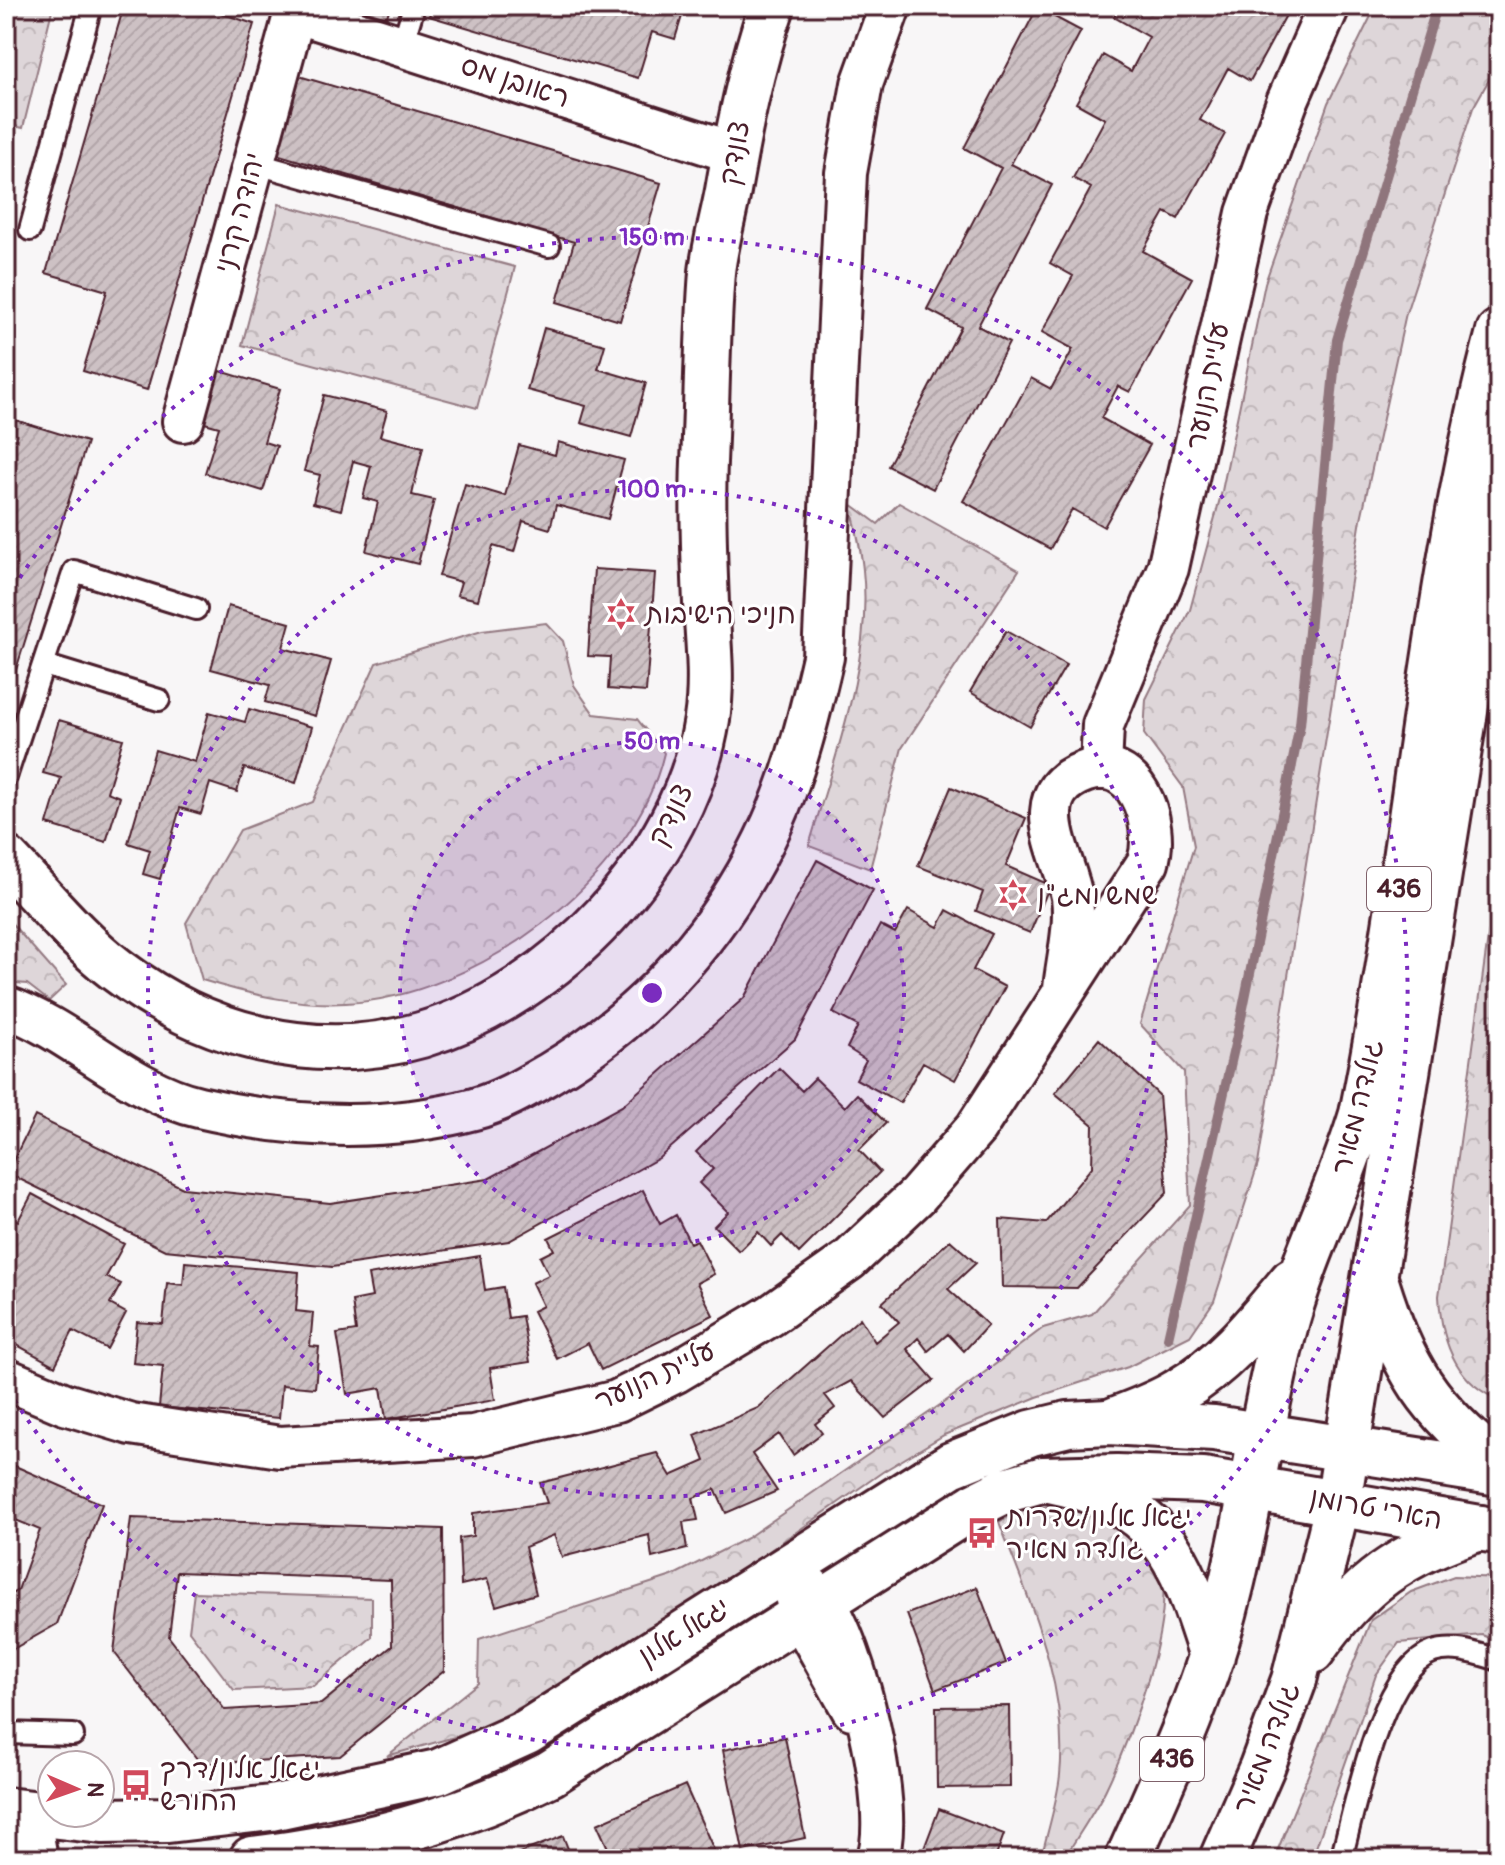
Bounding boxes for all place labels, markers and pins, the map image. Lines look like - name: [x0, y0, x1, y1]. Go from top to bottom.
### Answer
- synagogue icon: חניכי הישיבות: [604, 597, 638, 631]
- place label: חניכי הישיבות: [643, 597, 796, 632]
- synagogue icon: שמש ומג"ן: [996, 878, 1030, 912]
- place label: שמש ומג"ן: [1037, 878, 1158, 913]
- centre of rings: [638, 979, 666, 1007]
- place label: יגאל אלון/שדרות גולדה מאיר: [1004, 1500, 1192, 1567]
- bus stop icon: יגאל אלון/שדרות גולדה מאיר: [965, 1516, 999, 1550]
- place label: יגאל אלון/דרך החורש: [160, 1752, 320, 1819]
- bus stop icon: יגאל אלון/דרך החורש: [119, 1768, 153, 1802]

